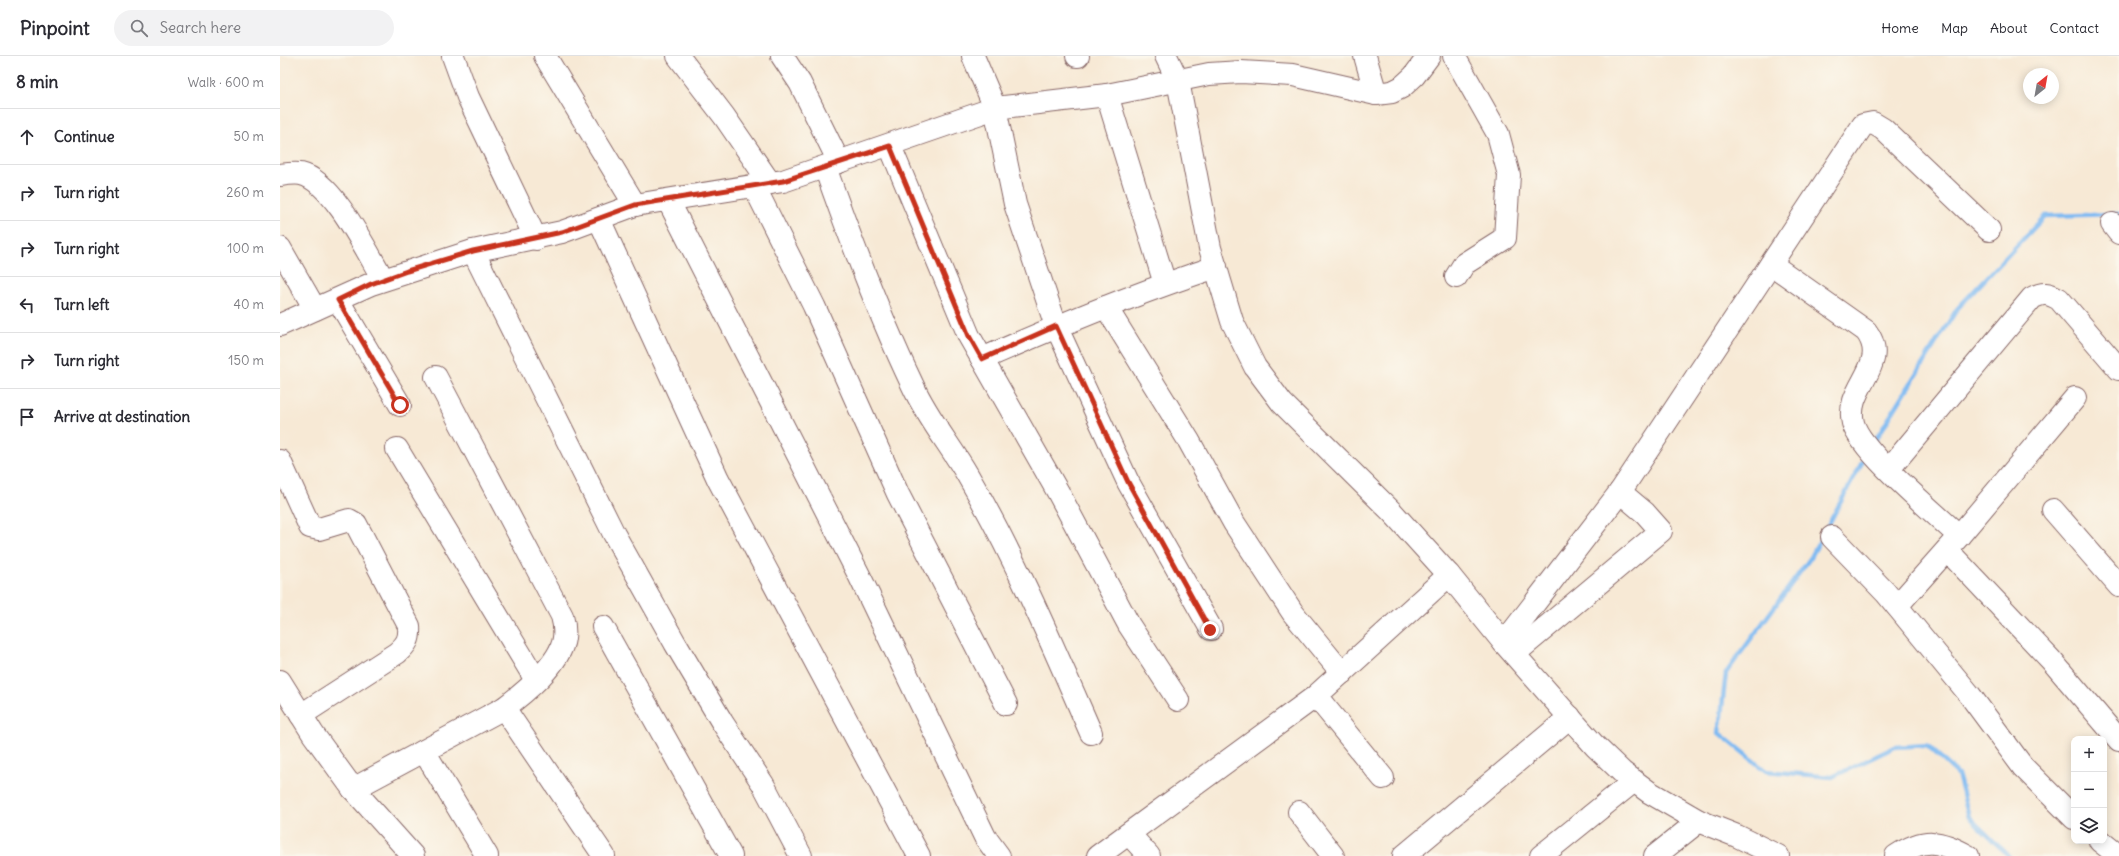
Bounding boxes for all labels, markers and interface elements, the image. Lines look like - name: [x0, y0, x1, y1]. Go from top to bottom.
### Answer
- search box: [114, 10, 394, 46]
- text: Pinpoint: [20, 16, 90, 40]
- icon: search: [128, 17, 150, 39]
- text: Search here: [160, 18, 241, 37]
- text: Home: [1881, 19, 1919, 37]
- text: Map: [1941, 19, 1968, 37]
- text: About: [1990, 19, 2028, 37]
- text: Contact: [2050, 19, 2099, 37]
- north arrow: [2023, 68, 2059, 104]
- text: 8 min: [16, 71, 58, 93]
- text: Walk · 600 m: [187, 74, 264, 91]
- icon: ahead: [16, 126, 38, 148]
- text: Continue: [54, 127, 115, 146]
- text: 50 m: [233, 128, 264, 145]
- icon: right: [16, 182, 38, 204]
- text: Turn right: [54, 183, 119, 202]
- text: 260 m: [226, 184, 264, 201]
- icon: right: [16, 238, 38, 260]
- text: Turn right: [54, 239, 119, 258]
- text: 100 m: [227, 240, 264, 257]
- icon: left: [16, 294, 38, 316]
- text: Turn left: [54, 295, 109, 314]
- text: 40 m: [233, 296, 264, 313]
- icon: right: [16, 350, 38, 372]
- text: Turn right: [54, 351, 119, 370]
- text: 150 m: [228, 352, 264, 369]
- route start: [391, 396, 409, 414]
- icon: arrive: [16, 406, 38, 428]
- text: Arrive at destination: [54, 407, 190, 426]
- route end: [1201, 621, 1219, 639]
- map controls: [2071, 736, 2107, 844]
- button: +: [2071, 736, 2107, 772]
- button: −: [2071, 772, 2107, 808]
- button: layers: [2071, 808, 2107, 844]

